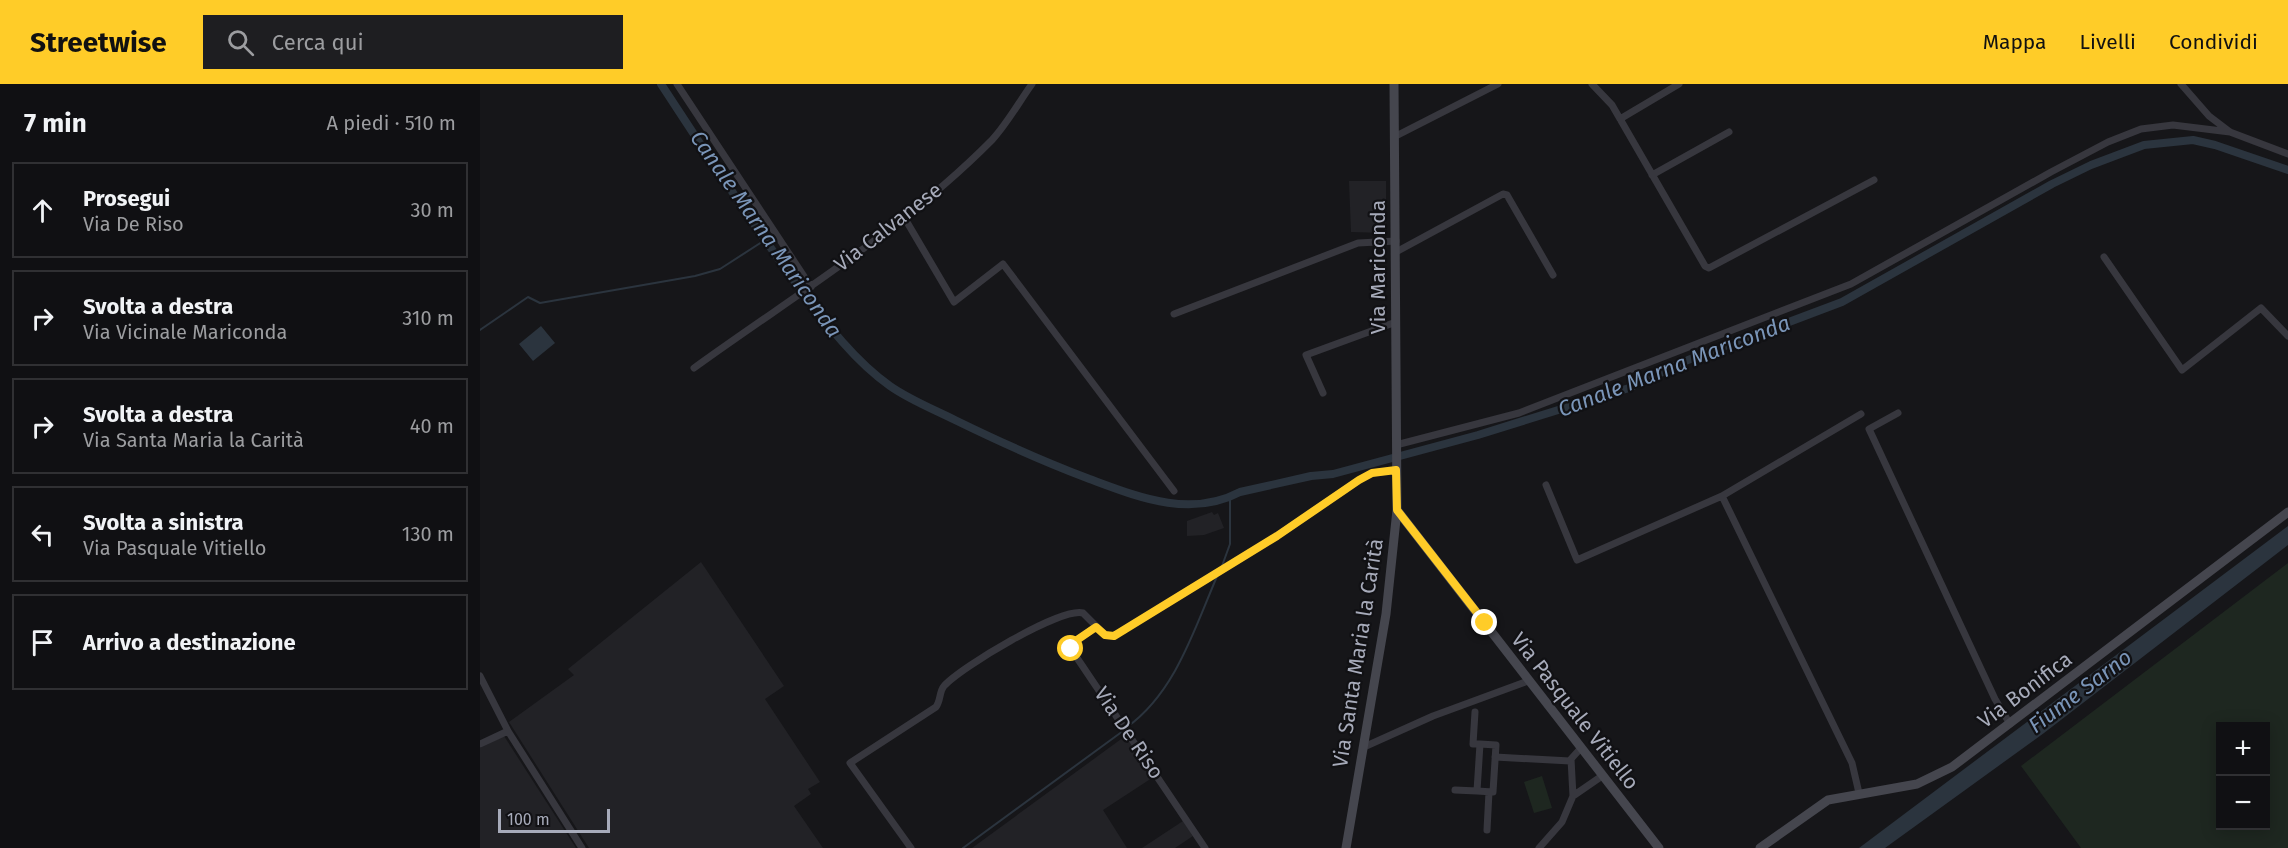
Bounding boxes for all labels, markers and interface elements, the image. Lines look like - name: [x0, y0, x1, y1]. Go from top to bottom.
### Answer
- search box: [203, 15, 623, 69]
- text: Streetwise: [30, 26, 167, 59]
- icon: search: [224, 26, 257, 59]
- text: Cerca qui: [272, 29, 364, 56]
- text: Mappa: [1983, 29, 2047, 55]
- text: Livelli: [2080, 29, 2136, 55]
- text: Condividi: [2169, 29, 2258, 55]
- text: 7 min: [24, 108, 87, 139]
- text: A piedi · 510 m: [327, 111, 456, 135]
- water label: Canale Marna Mariconda: [684, 125, 848, 343]
- street label: Via Calvanese: [829, 177, 947, 277]
- text: Prosegui: [83, 185, 170, 212]
- icon: ahead: [26, 194, 59, 227]
- text: 30 m: [410, 198, 454, 222]
- street label: Via Mariconda: [1365, 200, 1391, 334]
- text: Via De Riso: [83, 212, 184, 236]
- text: Svolta a destra: [83, 293, 233, 320]
- icon: right: [26, 302, 59, 335]
- text: 310 m: [402, 306, 454, 330]
- water label: Canale Marna Mariconda: [1554, 309, 1794, 423]
- text: Via Vicinale Mariconda: [83, 320, 287, 344]
- text: Svolta a destra: [83, 401, 233, 428]
- icon: right: [26, 410, 59, 443]
- text: 40 m: [410, 414, 454, 438]
- text: Via Santa Maria la Carità: [83, 428, 304, 452]
- text: Svolta a sinistra: [83, 509, 244, 536]
- icon: left: [26, 518, 59, 551]
- text: 130 m: [402, 522, 454, 546]
- text: Via Pasquale Vitiello: [83, 536, 267, 560]
- street label: Via Santa Maria la Carità: [1327, 536, 1389, 770]
- route end: [1471, 609, 1497, 635]
- icon: arrive: [26, 626, 59, 659]
- street label: Via Pasquale Vitiello: [1505, 627, 1645, 795]
- text: Arrivo a destinazione: [83, 629, 296, 656]
- route start: [1057, 635, 1083, 661]
- water label: Fiume Sarno: [2023, 643, 2137, 739]
- street label: Via Bonifica: [1973, 646, 2077, 734]
- street label: Via De Riso: [1089, 682, 1169, 784]
- map controls: [2216, 722, 2270, 830]
- button: +: [2216, 722, 2270, 776]
- button: −: [2216, 776, 2270, 830]
- scale bar: [498, 806, 610, 834]
- text: 100 m: [507, 810, 550, 829]

